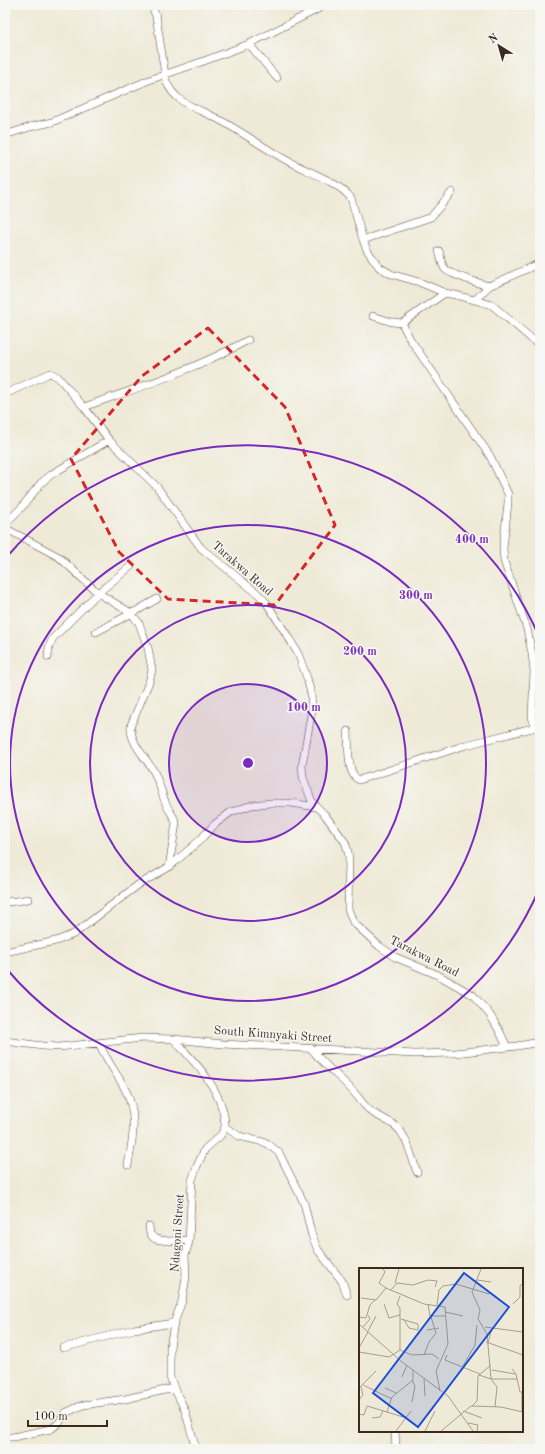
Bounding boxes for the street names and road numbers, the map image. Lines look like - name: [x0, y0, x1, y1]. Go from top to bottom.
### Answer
- street label: Tarakwa Road: [209, 540, 275, 598]
- street label: Tarakwa Road: [387, 934, 461, 980]
- street label: South Kimnyaki Street: [213, 1025, 333, 1045]
- street label: Ndagoni Street: [169, 1193, 187, 1273]

